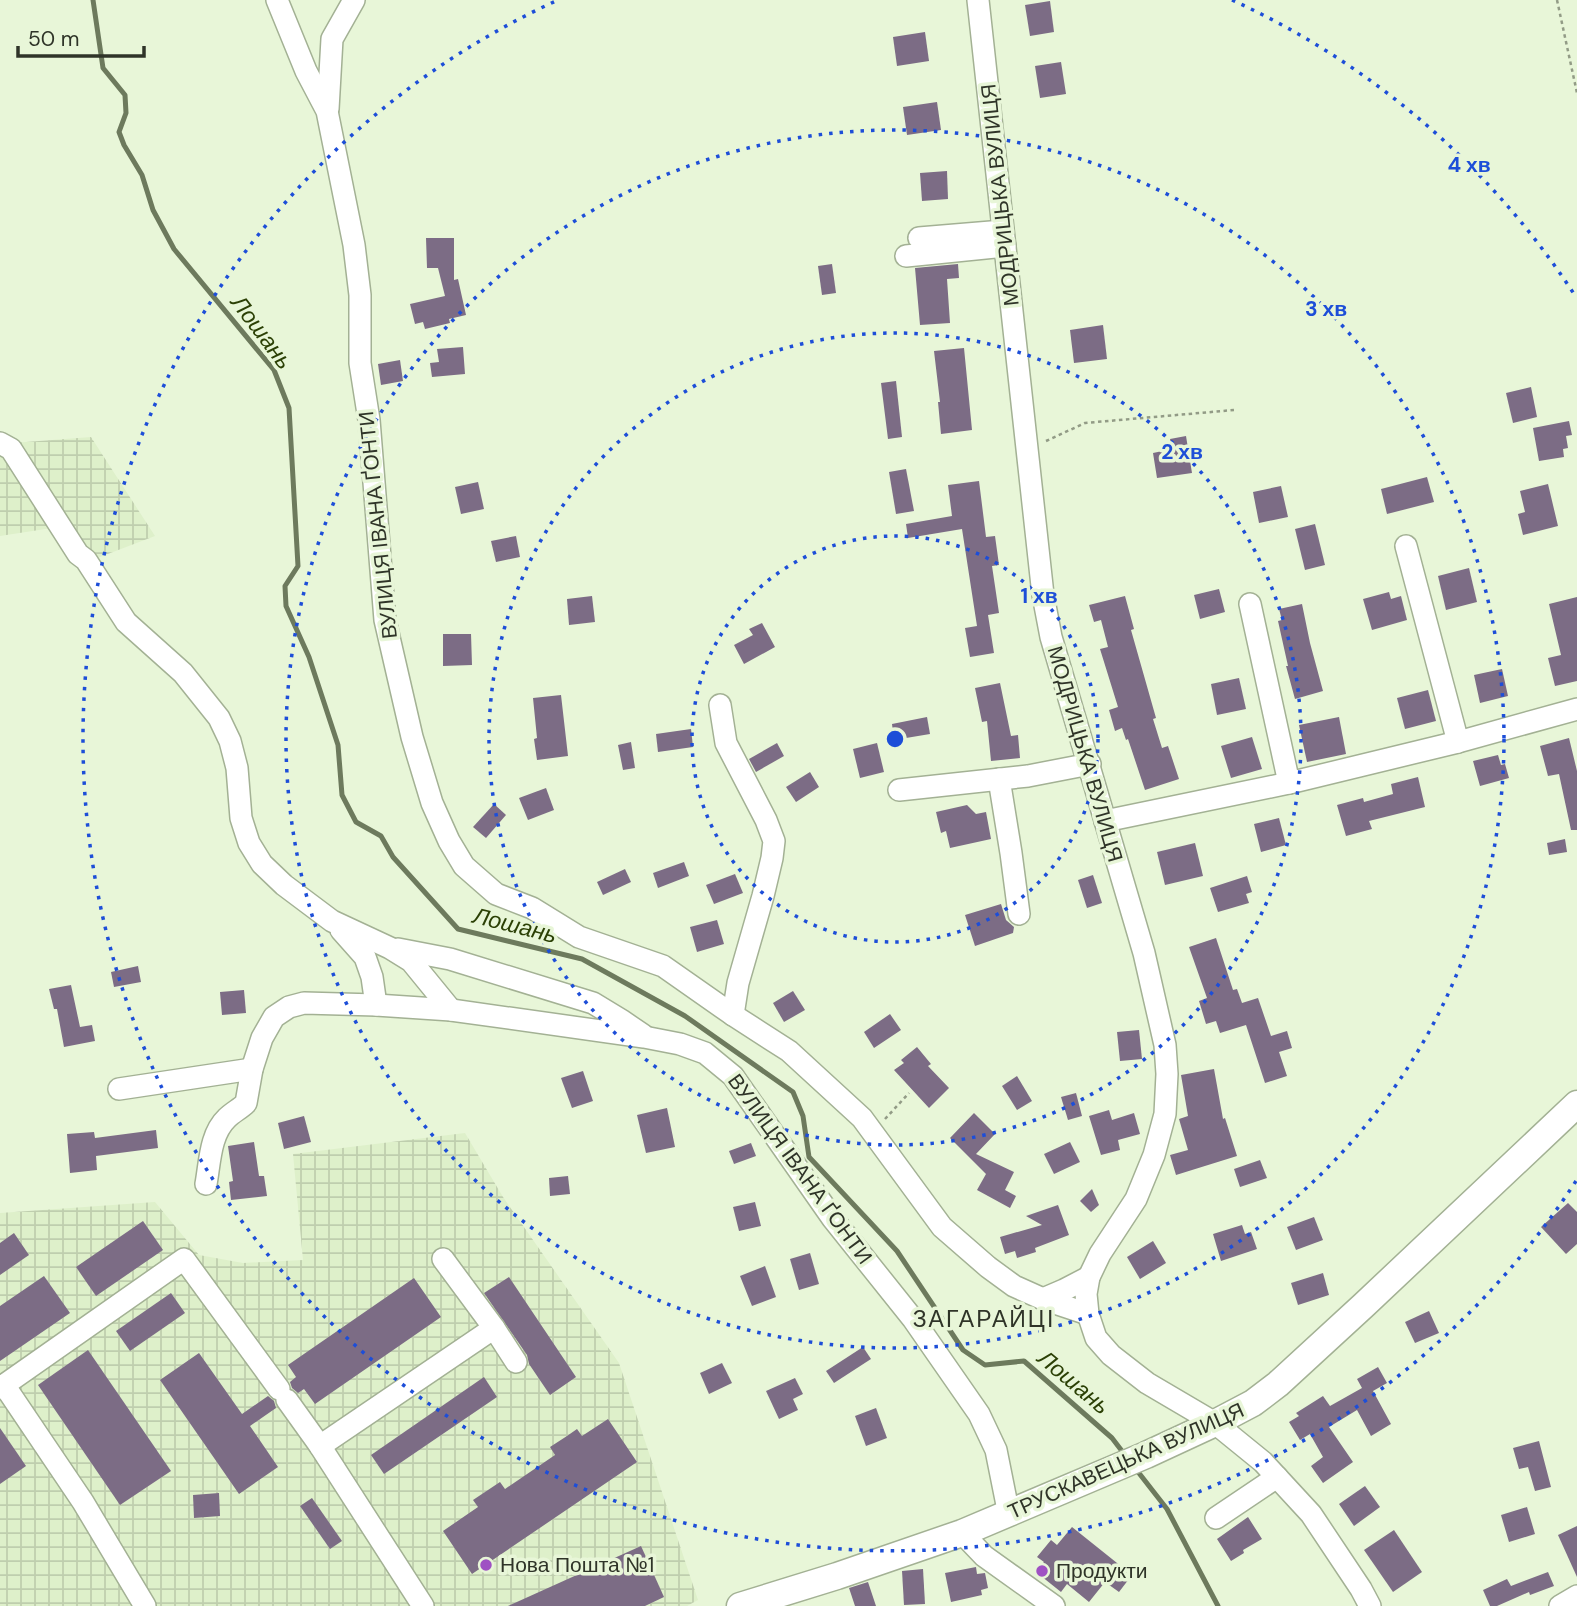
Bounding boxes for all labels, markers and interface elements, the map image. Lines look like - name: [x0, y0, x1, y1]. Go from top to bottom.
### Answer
- scale bar: [18, 14, 144, 58]
- text: 50 m: [28, 25, 79, 53]
- street label: МОДРИЦЬКА ВУЛИЦЯ: [974, 82, 1026, 308]
- text: 4 хв: [1447, 151, 1491, 179]
- water label: Лошань: [223, 287, 300, 375]
- text: 3 хв: [1305, 295, 1347, 323]
- street label: ВУЛИЦЯ ІВАНА ҐОНТИ: [352, 410, 404, 640]
- text: 2 хв: [1161, 438, 1203, 466]
- text: 1 хв: [1020, 582, 1058, 610]
- street label: МОДРИЦЬКА ВУЛИЦЯ: [1041, 643, 1129, 865]
- centre of rings: [883, 727, 907, 751]
- water label: Лошань: [468, 900, 560, 950]
- street label: ВУЛИЦЯ ІВАНА ҐОНТИ: [721, 1068, 879, 1270]
- district label: ЗАГАРАЙЦІ: [913, 1304, 1055, 1334]
- water label: Лошань: [1030, 1342, 1116, 1421]
- street label: ТРУСКАВЕЦЬКА ВУЛИЦЯ: [1003, 1396, 1249, 1526]
- place label: Нова Пошта №1: [500, 1551, 654, 1579]
- marker: Нова Пошта №1: [478, 1557, 494, 1573]
- place label: Продукти: [1056, 1557, 1148, 1585]
- marker: Продукти: [1034, 1563, 1050, 1579]

